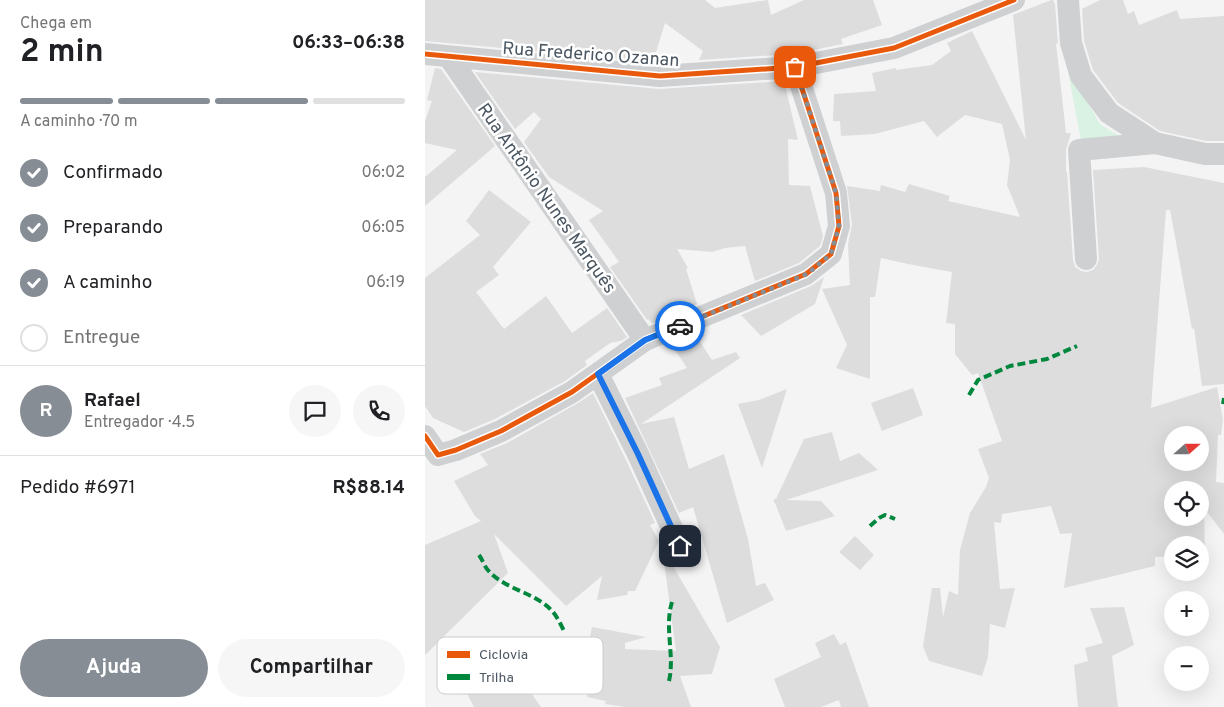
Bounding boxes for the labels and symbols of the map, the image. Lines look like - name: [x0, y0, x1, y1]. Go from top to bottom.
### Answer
- street label: Rua Frederico Ozanan: [502, 38, 680, 73]
- pin: [774, 46, 816, 88]
- street label: Rua Antônio Nunes Marquês: [471, 99, 620, 299]
- courier: [655, 301, 705, 351]
- north arrow: [1164, 426, 1209, 471]
- pin: [659, 525, 701, 567]
- legend: [437, 637, 603, 694]
- text: Ciclovia: [479, 647, 528, 664]
- text: Trilha: [479, 670, 514, 687]

